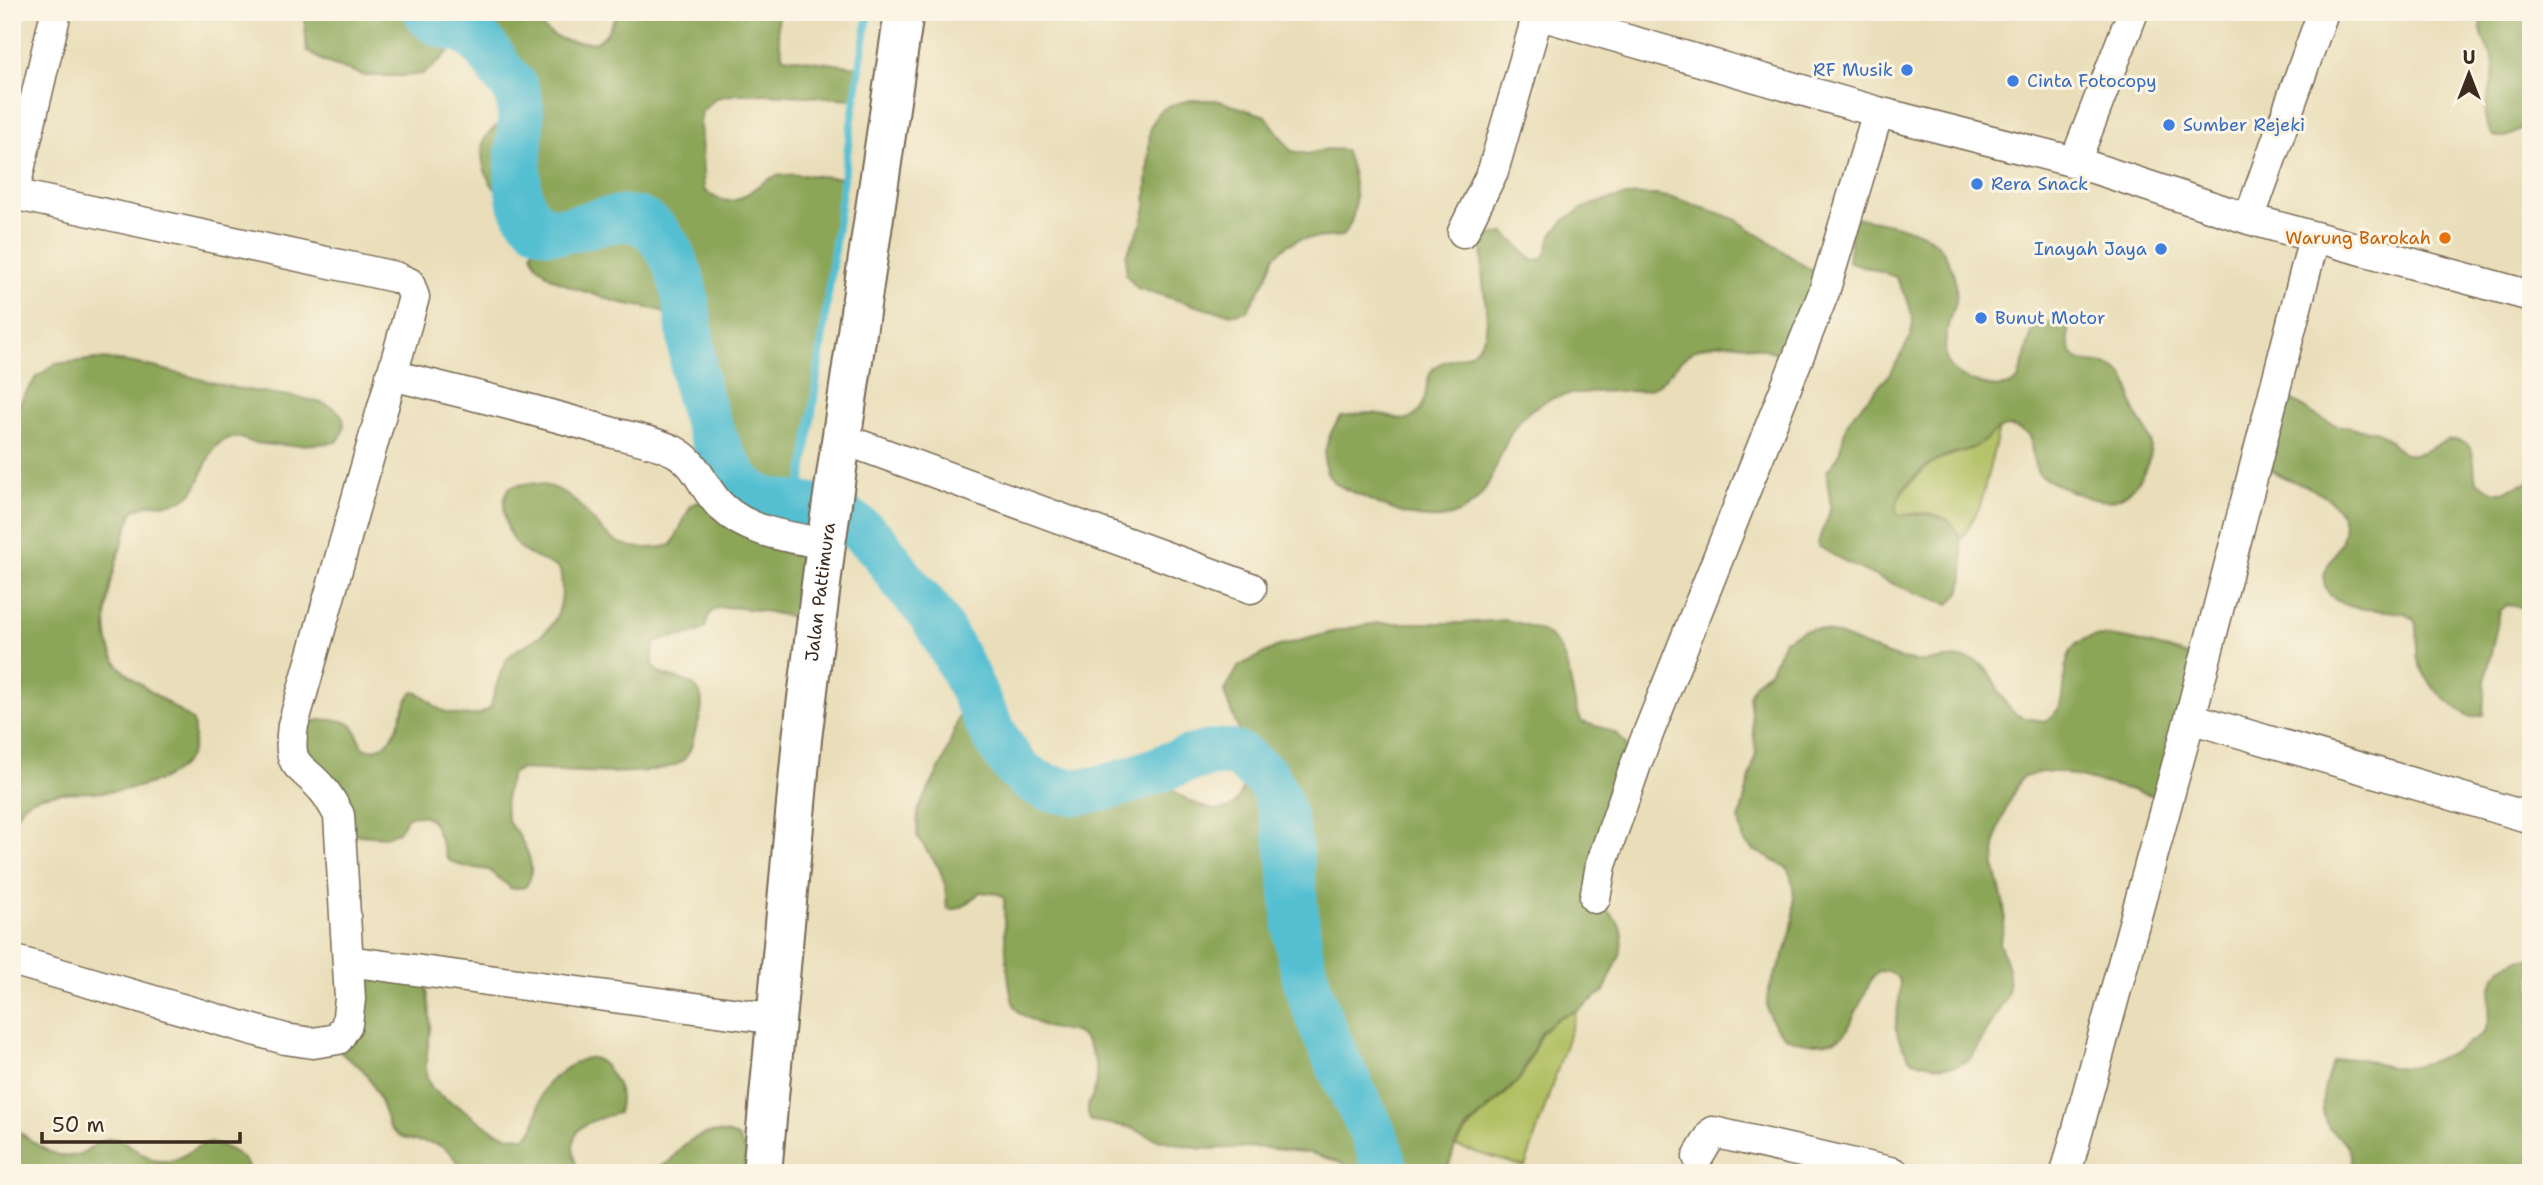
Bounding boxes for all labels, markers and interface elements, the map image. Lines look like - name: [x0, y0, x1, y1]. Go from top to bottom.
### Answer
- north arrow: [2434, 38, 2504, 108]
- text: U: [2463, 45, 2476, 70]
- place label: RF Musik: [1813, 58, 1893, 82]
- marker: RF Musik: [1899, 62, 1915, 78]
- place label: Cinta Fotocopy: [2027, 69, 2157, 93]
- marker: Cinta Fotocopy: [2005, 73, 2021, 89]
- place label: Sumber Rejeki: [2183, 113, 2305, 137]
- marker: Sumber Rejeki: [2161, 117, 2177, 133]
- place label: Rera Snack: [1991, 172, 2088, 196]
- marker: Rera Snack: [1969, 176, 1985, 192]
- place label: Warung Barokah: [2285, 226, 2431, 250]
- marker: Warung Barokah: [2437, 230, 2453, 246]
- place label: Inayah Jaya: [2034, 237, 2147, 261]
- marker: Inayah Jaya: [2153, 241, 2169, 257]
- place label: Bunut Motor: [1995, 306, 2105, 330]
- marker: Bunut Motor: [1973, 310, 1989, 326]
- street label: Jalan Pattimura: [800, 521, 841, 663]
- scale bar: [42, 1101, 240, 1145]
- text: 50 m: [52, 1111, 105, 1139]

